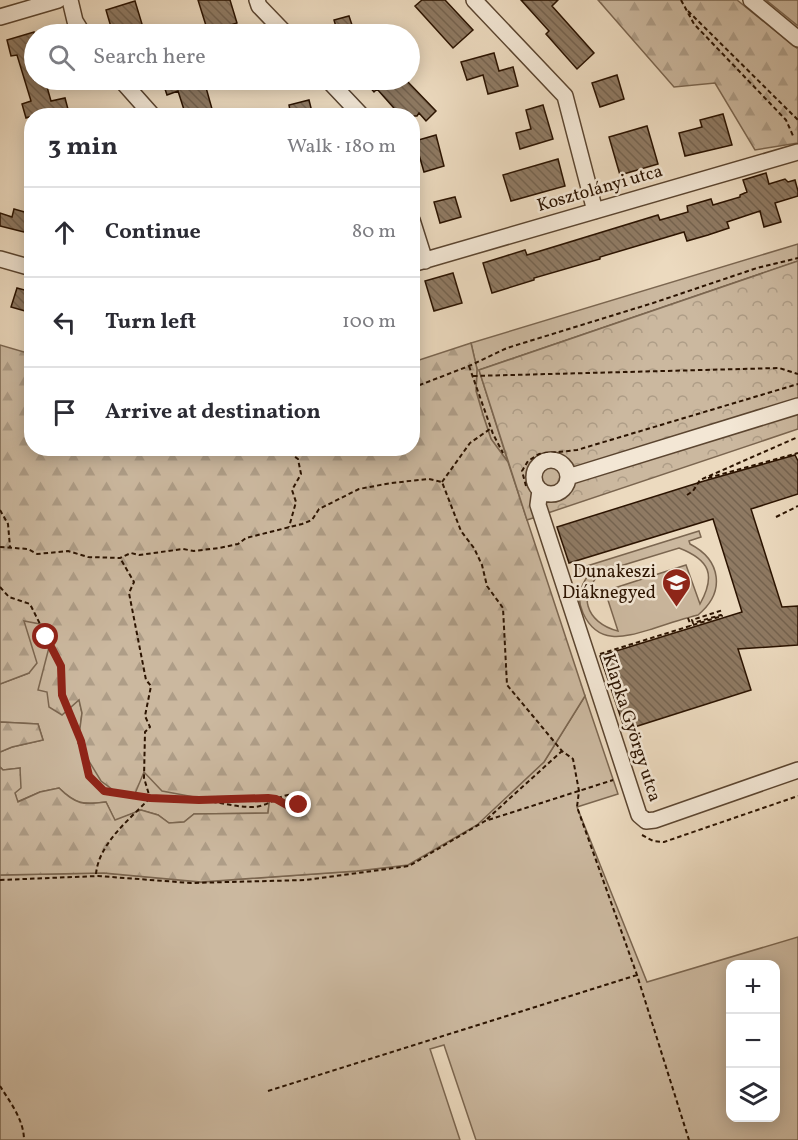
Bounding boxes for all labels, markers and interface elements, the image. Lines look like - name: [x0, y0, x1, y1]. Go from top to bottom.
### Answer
- search box: [24, 24, 420, 90]
- icon: search: [45, 41, 78, 74]
- text: Search here: [93, 42, 206, 73]
- text: 3 min: [48, 129, 118, 165]
- text: Walk · 180 m: [287, 133, 396, 161]
- street label: Kosztolányi utca: [534, 159, 666, 219]
- icon: ahead: [48, 216, 81, 249]
- text: Continue: [105, 217, 201, 248]
- text: 80 m: [352, 218, 396, 246]
- icon: left: [48, 306, 81, 339]
- text: Turn left: [105, 307, 196, 338]
- text: 100 m: [342, 308, 396, 336]
- icon: arrive: [48, 396, 81, 429]
- text: Arrive at destination: [105, 397, 321, 428]
- place label: Dunakeszi Diáknegyed: [562, 560, 656, 606]
- school or university icon: Dunakeszi Diáknegyed: [661, 566, 693, 608]
- route start: [32, 623, 58, 649]
- street label: Klapka György utca: [595, 651, 667, 805]
- route end: [285, 791, 311, 817]
- map controls: [726, 960, 780, 1122]
- button: +: [726, 960, 780, 1014]
- button: −: [726, 1014, 780, 1068]
- button: layers: [726, 1068, 780, 1122]

